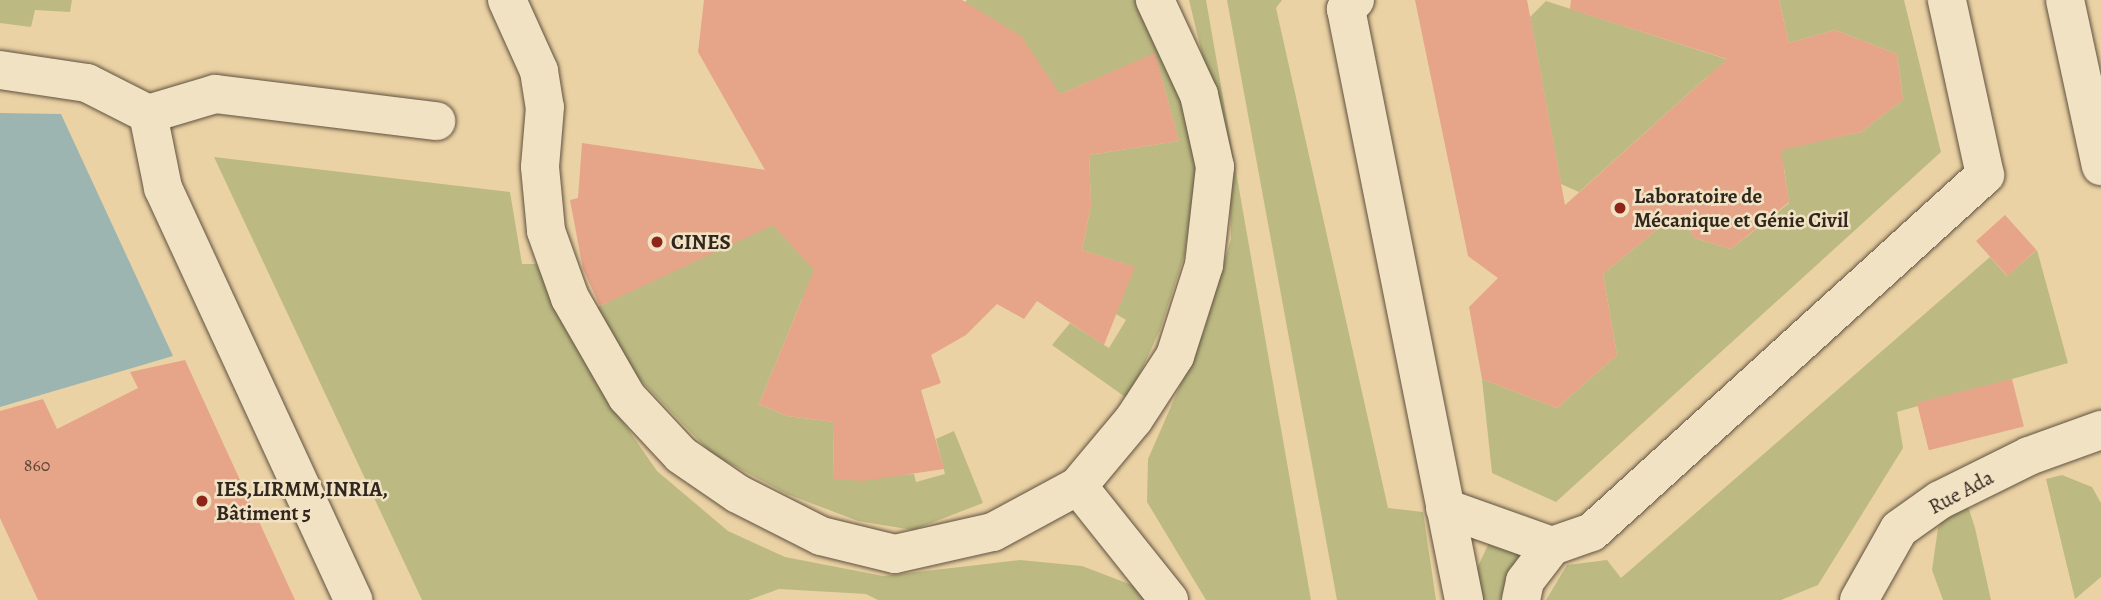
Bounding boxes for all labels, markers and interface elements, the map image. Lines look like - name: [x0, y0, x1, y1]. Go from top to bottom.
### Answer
- place label: Laboratoire de Mécanique et Génie Civil: [1634, 183, 1849, 233]
- marker: Laboratoire de Mécanique et Génie Civil: [1612, 200, 1628, 216]
- place label: CINES: [671, 229, 731, 255]
- marker: CINES: [649, 234, 665, 250]
- house number: 860: [24, 454, 50, 476]
- street label: Rue Ada: [1924, 464, 1998, 520]
- place label: IES,LIRMM,INRIA, Bâtiment 5: [216, 476, 388, 526]
- marker: IES,LIRMM,INRIA, Bâtiment 5: [194, 493, 210, 509]

